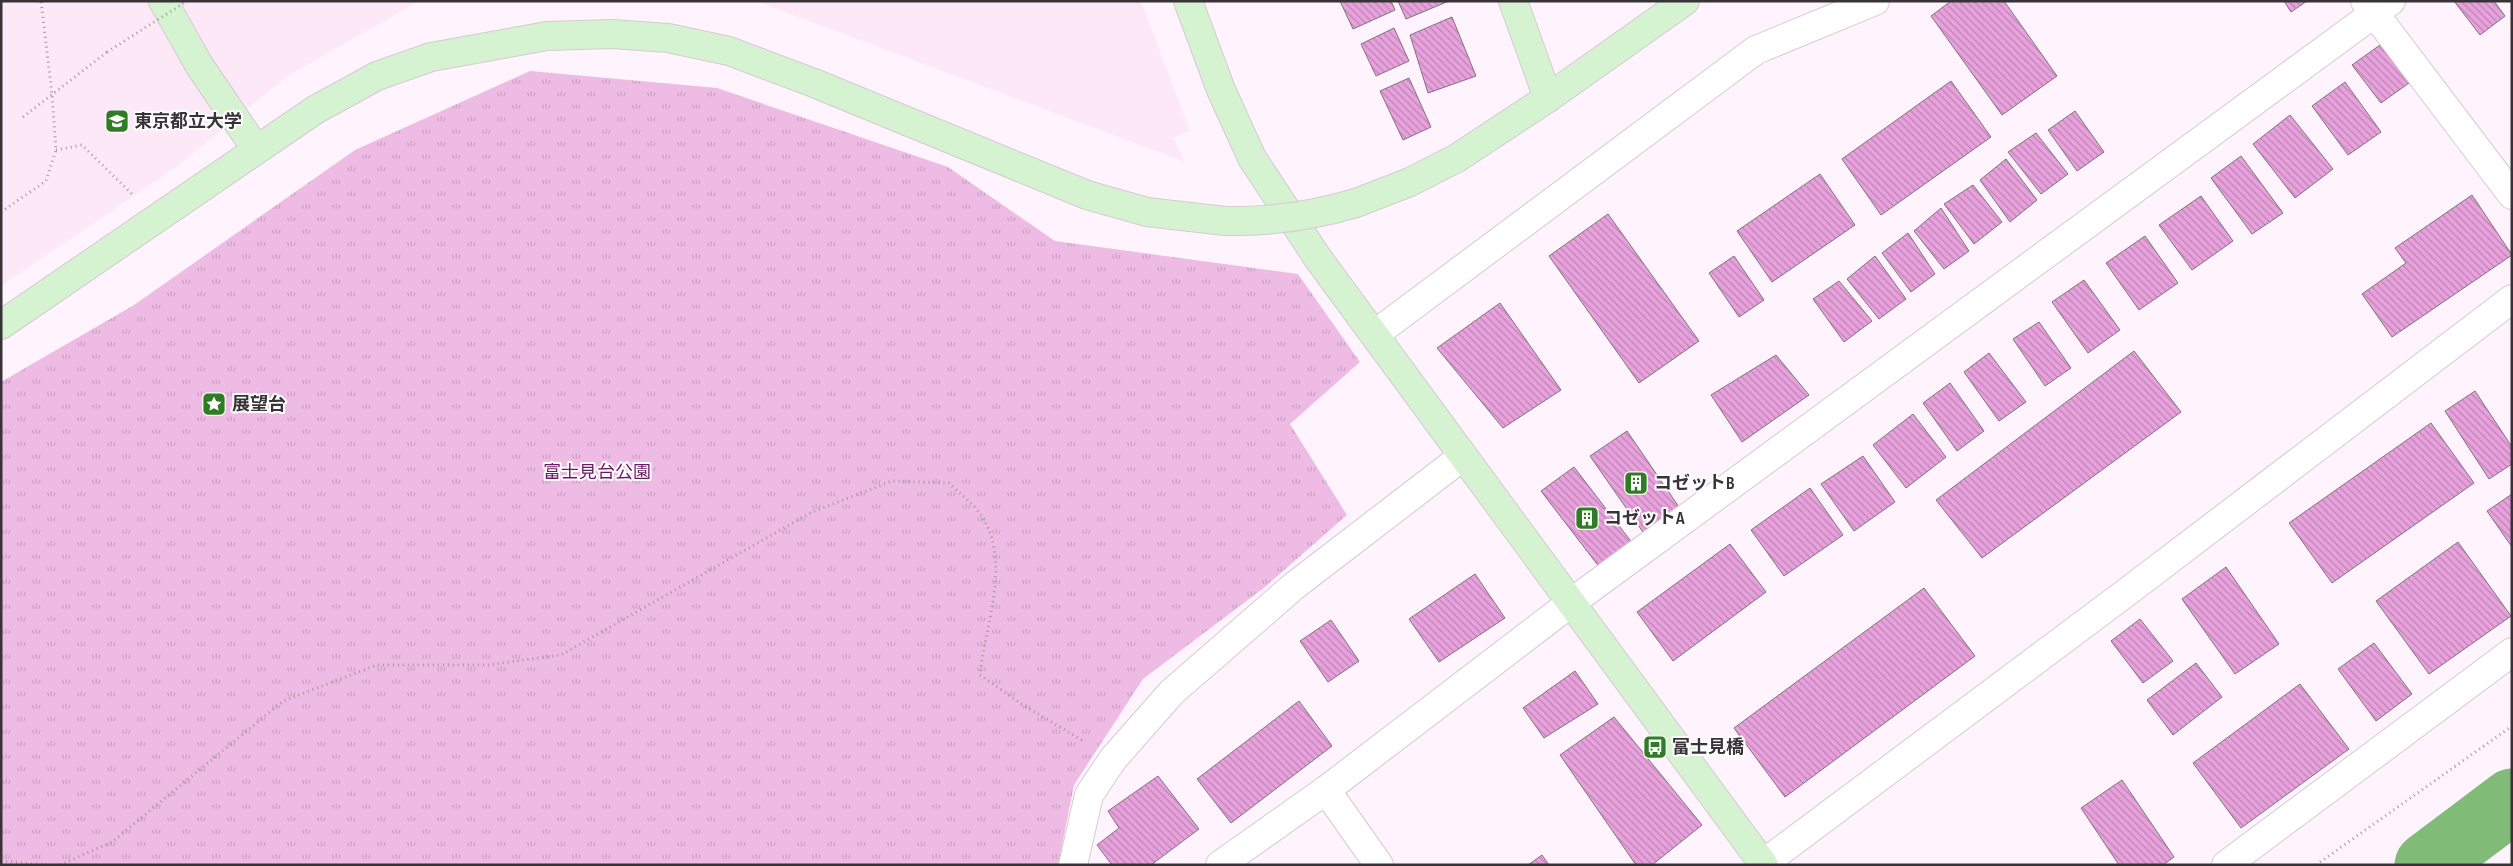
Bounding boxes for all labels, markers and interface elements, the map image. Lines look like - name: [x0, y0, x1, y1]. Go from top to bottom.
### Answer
- school or university icon: 東京都立大学: [104, 108, 130, 134]
- place label: 東京都立大学: [134, 111, 242, 132]
- place icon: 展望台: [201, 391, 227, 417]
- place label: 展望台: [232, 394, 286, 415]
- park label: 富士見台公園: [543, 462, 651, 483]
- building icon: コゼットB: [1623, 470, 1649, 496]
- place label: コゼットB: [1654, 473, 1735, 494]
- building icon: コゼットA: [1574, 505, 1600, 531]
- place label: コゼットA: [1604, 508, 1685, 529]
- bus stop icon: 富士見橋: [1642, 734, 1668, 760]
- place label: 富士見橋: [1672, 737, 1744, 758]

